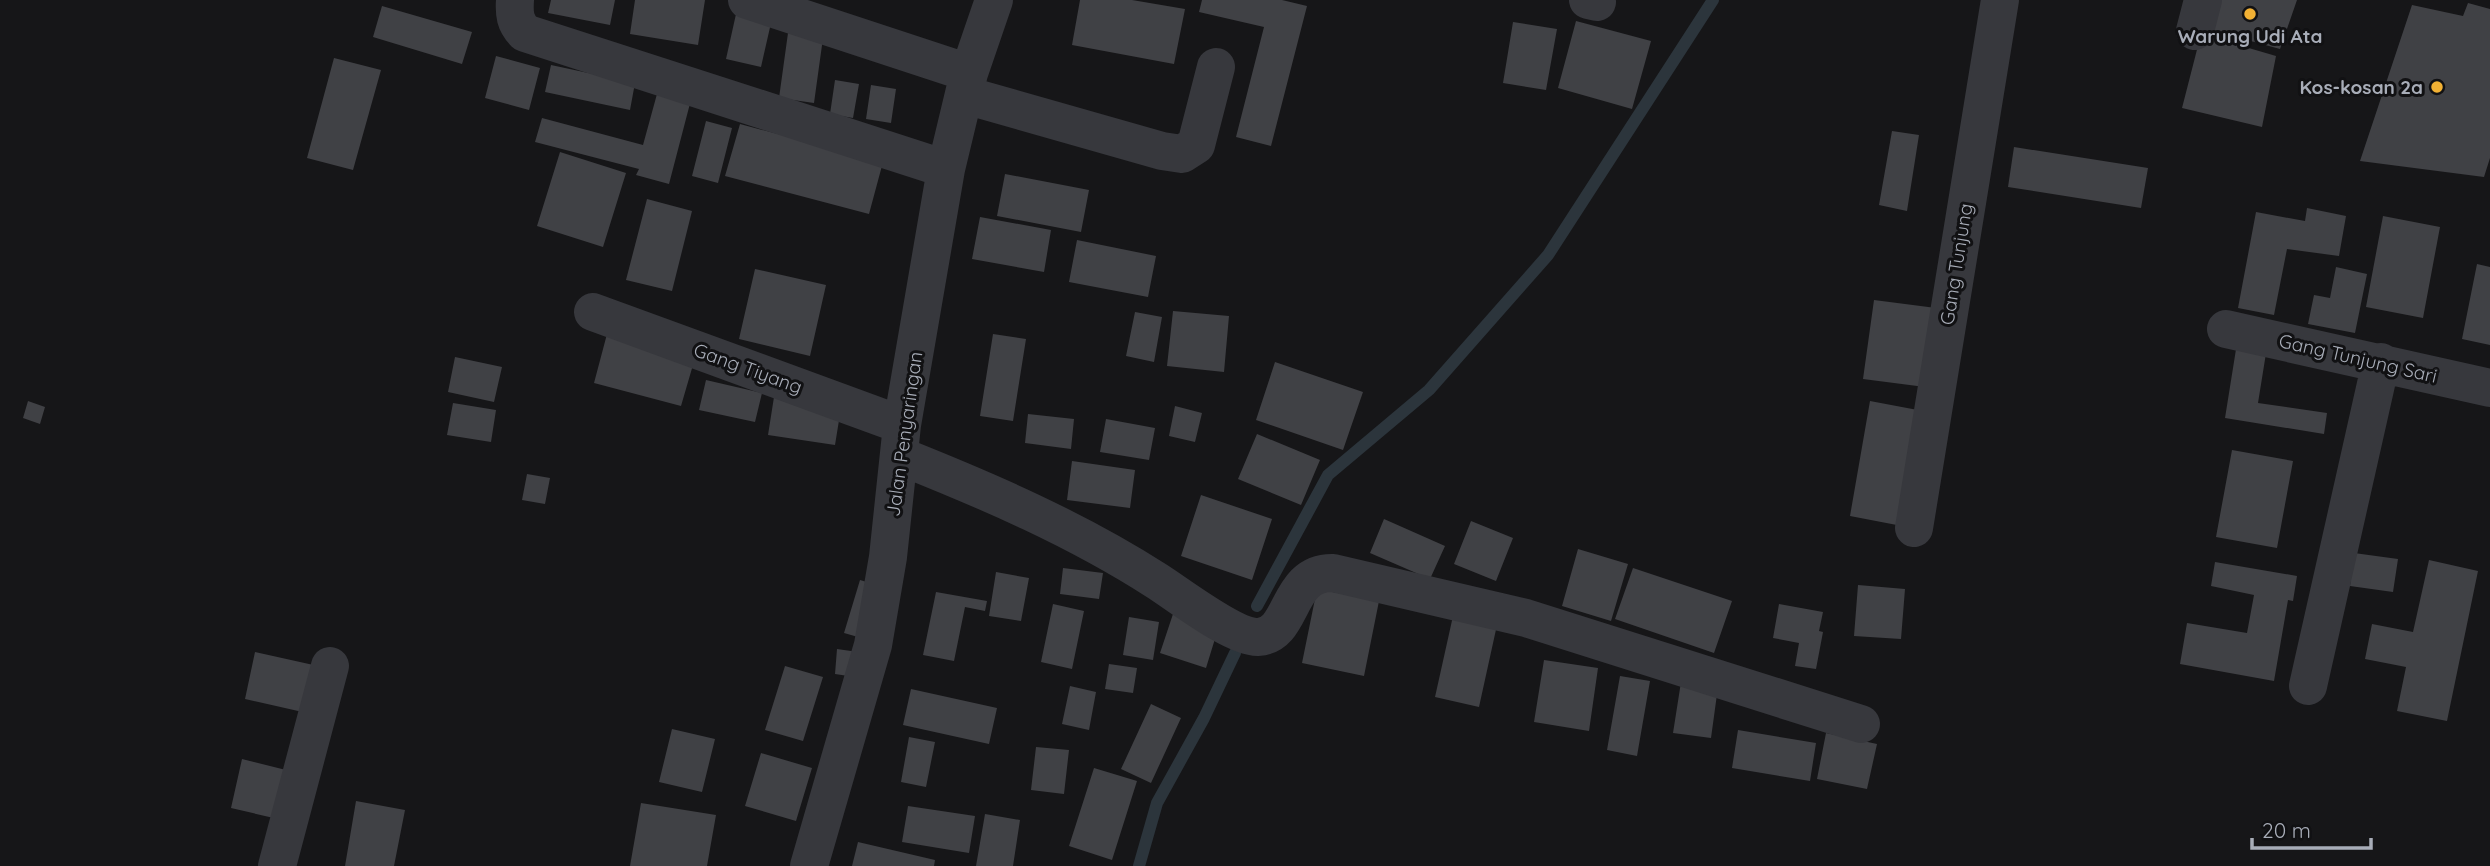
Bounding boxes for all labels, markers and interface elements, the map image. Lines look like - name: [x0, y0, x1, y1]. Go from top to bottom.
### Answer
- marker: Warung Udi Ata: [2242, 6, 2258, 22]
- place label: Warung Udi Ata: [2178, 24, 2322, 48]
- place label: Kos-kosan 2a: [2300, 75, 2423, 99]
- marker: Kos-kosan 2a: [2429, 79, 2445, 95]
- street label: Gang Tunjung: [1935, 201, 1977, 327]
- street label: Gang Tunjung Sari: [2277, 328, 2439, 388]
- street label: Gang Tiyang: [690, 337, 806, 399]
- street label: Jalan Penyaringan: [881, 350, 927, 518]
- scale bar: [2252, 806, 2371, 850]
- text: 20 m: [2262, 817, 2311, 843]

